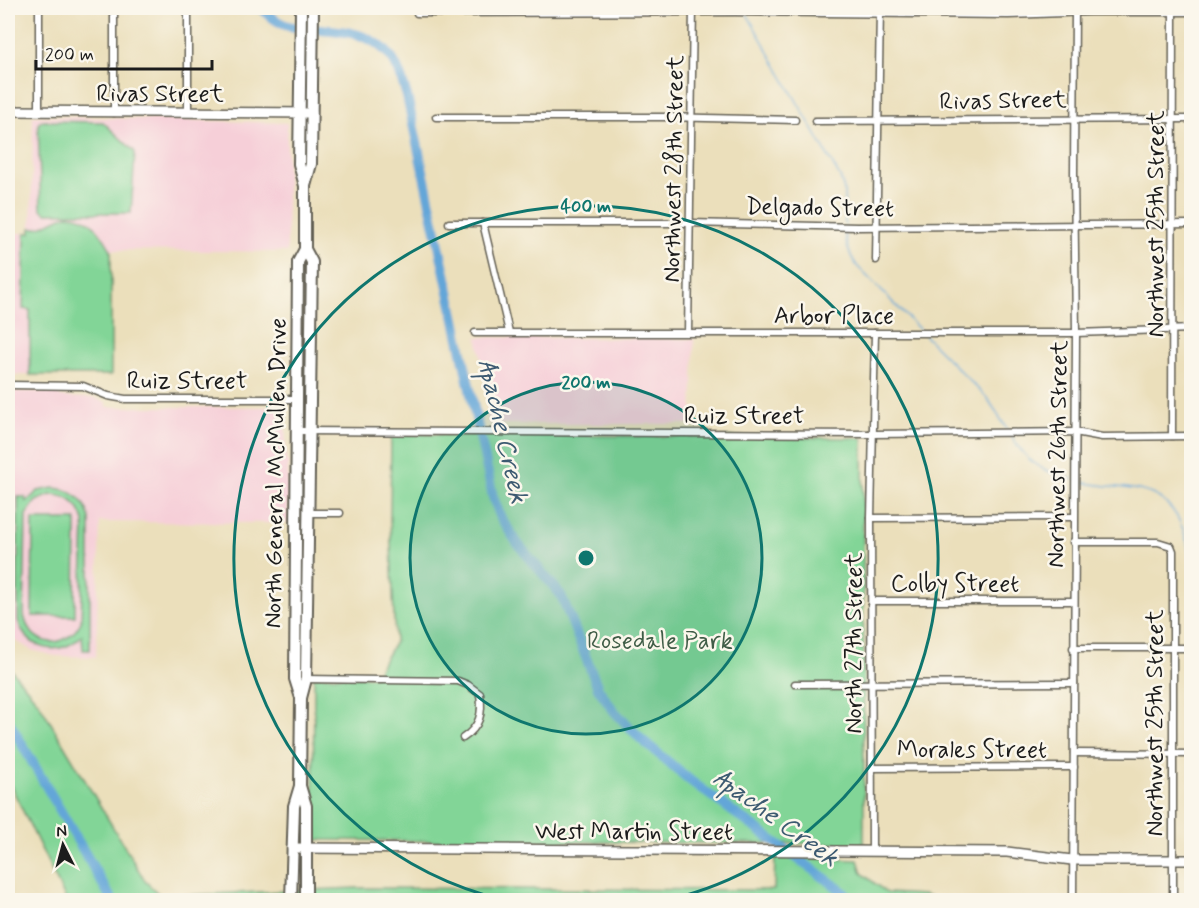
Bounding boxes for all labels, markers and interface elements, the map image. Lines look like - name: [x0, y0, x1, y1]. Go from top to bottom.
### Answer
- scale bar: [36, 33, 212, 71]
- text: 200 m: [45, 43, 94, 67]
- street label: Northwest 28th Street: [657, 55, 692, 283]
- street label: Rivas Street: [96, 79, 224, 110]
- street label: Rivas Street: [939, 85, 1067, 118]
- street label: Northwest 25th Street: [1141, 110, 1172, 338]
- street label: Delgado Street: [745, 192, 894, 227]
- text: 400 m: [561, 195, 611, 219]
- street label: Arbor Place: [774, 301, 894, 332]
- street label: North General McMullen Drive: [258, 317, 295, 629]
- street label: Northwest 26th Street: [1041, 340, 1076, 568]
- water label: Apache Creek: [467, 356, 535, 507]
- street label: Ruiz Street: [127, 366, 247, 397]
- text: 200 m: [561, 371, 611, 395]
- street label: Ruiz Street: [684, 401, 804, 432]
- centre of rings: [576, 548, 596, 568]
- street label: North 27th Street: [839, 552, 870, 734]
- street label: Colby Street: [891, 569, 1019, 600]
- street label: Northwest 25th Street: [1140, 609, 1171, 837]
- park label: Rosedale Park: [587, 626, 733, 657]
- street label: Morales Street: [897, 735, 1047, 766]
- water label: Apache Creek: [705, 762, 845, 877]
- north arrow: [33, 815, 93, 875]
- street label: West Martin Street: [535, 817, 733, 848]
- text: N: [55, 821, 68, 843]

